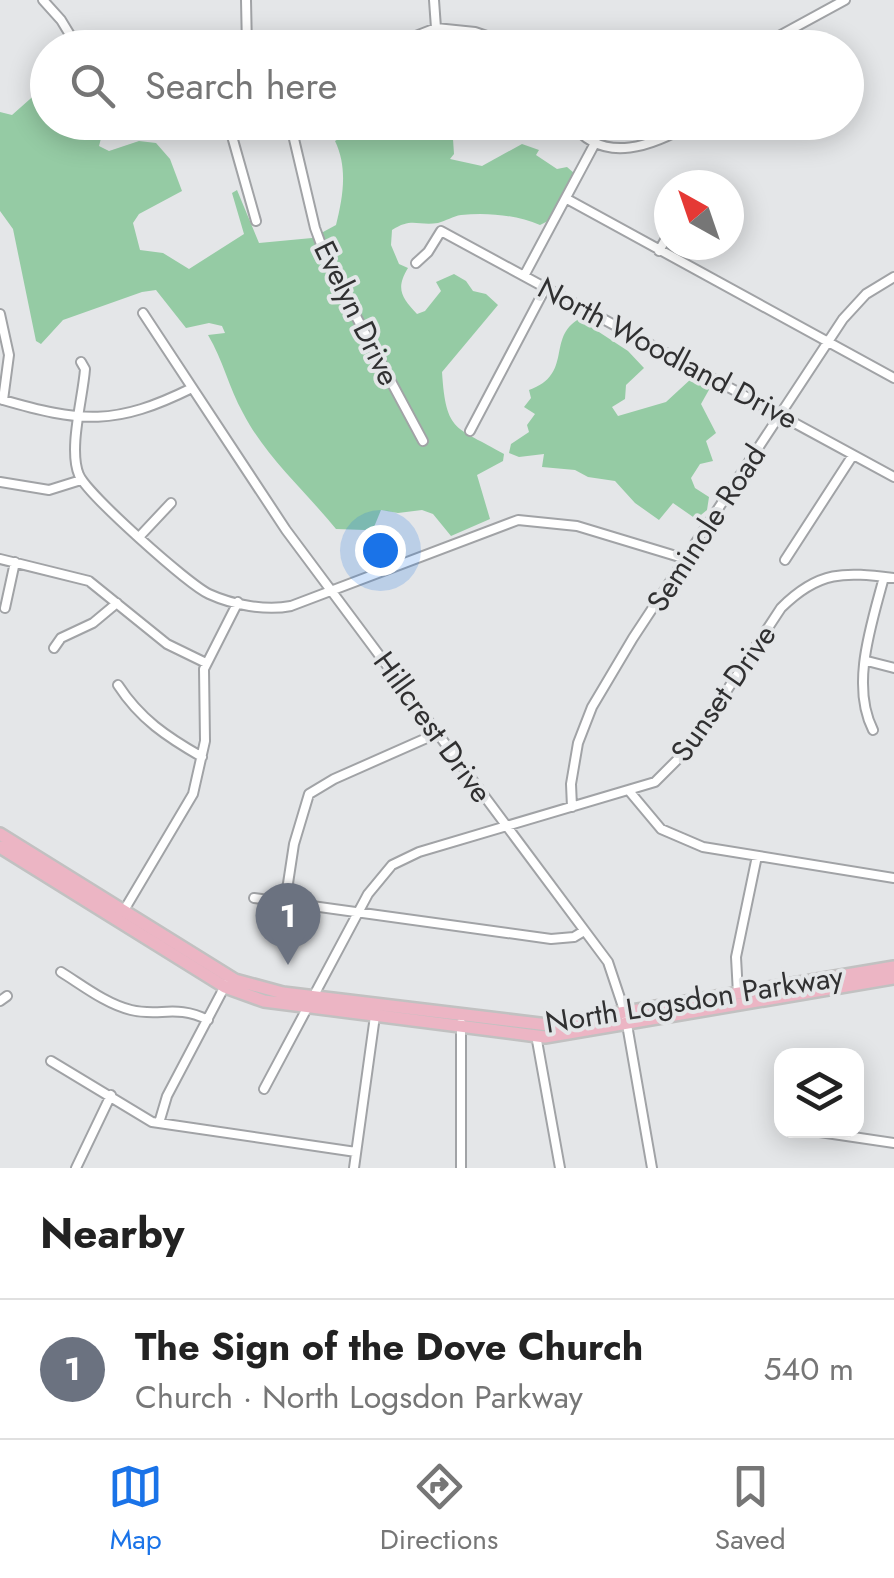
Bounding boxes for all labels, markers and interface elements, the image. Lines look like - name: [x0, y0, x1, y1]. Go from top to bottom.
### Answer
- search box: [30, 30, 864, 140]
- icon: search: [65, 58, 120, 113]
- text: Search here: [145, 58, 337, 113]
- north arrow: [654, 170, 744, 260]
- street label: Evelyn Drive: [303, 233, 411, 393]
- street label: North Woodland Drive: [530, 266, 806, 440]
- street label: Seminole Road: [636, 436, 776, 620]
- your location: [355, 525, 406, 576]
- street label: Sunset Drive: [660, 616, 786, 770]
- street label: Hillcrest Drive: [363, 642, 503, 812]
- pin: 1: [256, 882, 320, 965]
- street label: North Logsdon Parkway: [542, 954, 847, 1044]
- map controls: [774, 1048, 864, 1138]
- button: layers: [774, 1048, 864, 1138]
- text: Nearby: [40, 1203, 184, 1264]
- text: The Sign of the Dove Church: [135, 1319, 643, 1374]
- text: 1: [64, 1346, 81, 1392]
- text: 540 m: [764, 1346, 854, 1392]
- text: Church · North Logsdon Parkway: [135, 1374, 583, 1420]
- tab: Map: [108, 1459, 163, 1560]
- tab: Directions: [380, 1459, 498, 1560]
- tab: Saved: [715, 1459, 786, 1560]

